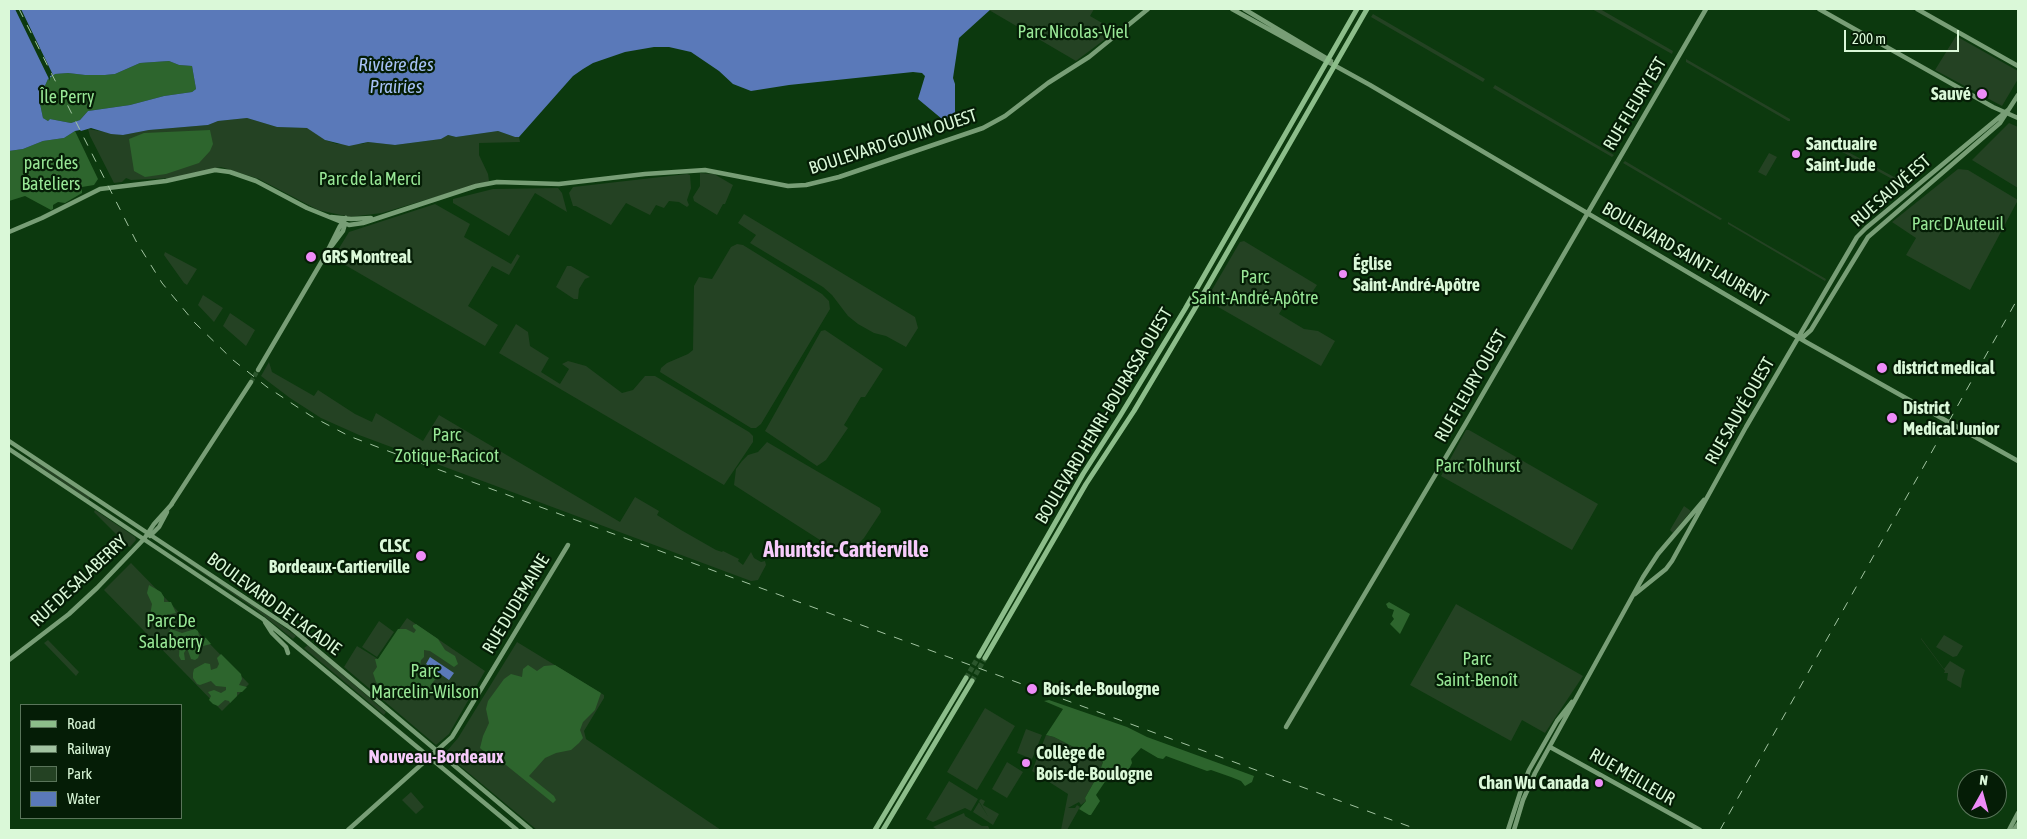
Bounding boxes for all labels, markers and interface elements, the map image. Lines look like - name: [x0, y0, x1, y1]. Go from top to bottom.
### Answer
- scale bar: [1847, 20, 1962, 52]
- park label: Parc Nicolas-Viel: [1017, 21, 1129, 43]
- text: 200 m: [1852, 30, 1886, 47]
- water label: Rivière des Prairies: [358, 54, 434, 98]
- street label: RUE FLEURY EST: [1599, 54, 1671, 154]
- place label: Sauvé: [1931, 83, 1971, 105]
- park label: Île Perry: [40, 86, 94, 108]
- marker: Sauvé: [1975, 87, 1989, 101]
- street label: BOULEVARD GOUIN OUEST: [806, 105, 980, 179]
- place label: Sanctuaire Saint-Jude: [1806, 133, 1877, 176]
- marker: Sanctuaire Saint-Jude: [1790, 148, 1802, 160]
- street label: RUE SAUVÉ EST: [1847, 150, 1935, 232]
- park label: parc des Bateliers: [22, 152, 80, 194]
- park label: Parc de la Merci: [319, 168, 421, 190]
- street label: BOULEVARD SAINT-LAURENT: [1598, 198, 1772, 310]
- park label: Parc D'Auteuil: [1912, 213, 2004, 235]
- place label: GRS Montreal: [322, 246, 412, 268]
- marker: GRS Montreal: [304, 250, 318, 264]
- place label: Église Saint-André-Apôtre: [1353, 253, 1480, 296]
- park label: Parc Saint-André-Apôtre: [1191, 266, 1319, 308]
- marker: Église Saint-André-Apôtre: [1337, 268, 1349, 280]
- street label: BOULEVARD HENRI-BOURASSA OUEST: [1031, 304, 1177, 528]
- street label: RUE FLEURY OUEST: [1430, 326, 1512, 446]
- street label: RUE SAUVÉ OUEST: [1701, 354, 1779, 468]
- place label: district medical: [1893, 357, 1994, 379]
- marker: district medical: [1875, 361, 1889, 375]
- place label: District Medical Junior: [1903, 397, 1999, 439]
- marker: District Medical Junior: [1885, 411, 1899, 425]
- park label: Parc Zotique-Racicot: [395, 424, 499, 466]
- park label: Parc Tolhurst: [1435, 455, 1521, 477]
- street label: RUE DE SALABERRY: [26, 531, 132, 631]
- place label: CLSC Bordeaux-Cartierville: [269, 535, 410, 578]
- district label: Ahuntsic-Cartierville: [763, 537, 929, 563]
- street label: BOULEVARD DE L'ACADIE: [203, 548, 345, 660]
- marker: CLSC Bordeaux-Cartierville: [414, 549, 428, 563]
- street label: RUE DUDEMAINE: [478, 550, 554, 658]
- park label: Parc De Salaberry: [139, 610, 203, 652]
- park label: Parc Saint-Benoît: [1436, 648, 1518, 691]
- park label: Parc Marcelin-Wilson: [371, 660, 479, 702]
- place label: Bois-de-Boulogne: [1043, 678, 1160, 700]
- marker: Bois-de-Boulogne: [1025, 682, 1039, 696]
- legend: [20, 704, 182, 819]
- text: Road: [67, 715, 96, 732]
- text: Railway: [67, 740, 111, 757]
- place label: Collège de Bois-de-Boulogne: [1036, 742, 1153, 784]
- street label: RUE MEILLEUR: [1585, 744, 1679, 810]
- district label: Nouveau-Bordeaux: [368, 746, 504, 768]
- marker: Collège de Bois-de-Boulogne: [1020, 757, 1032, 769]
- text: Park: [67, 765, 92, 782]
- north arrow: [1957, 769, 2007, 819]
- place label: Chan Wu Canada: [1478, 772, 1589, 794]
- text: N: [1979, 772, 1989, 789]
- marker: Chan Wu Canada: [1593, 777, 1605, 789]
- text: Water: [67, 790, 100, 807]

